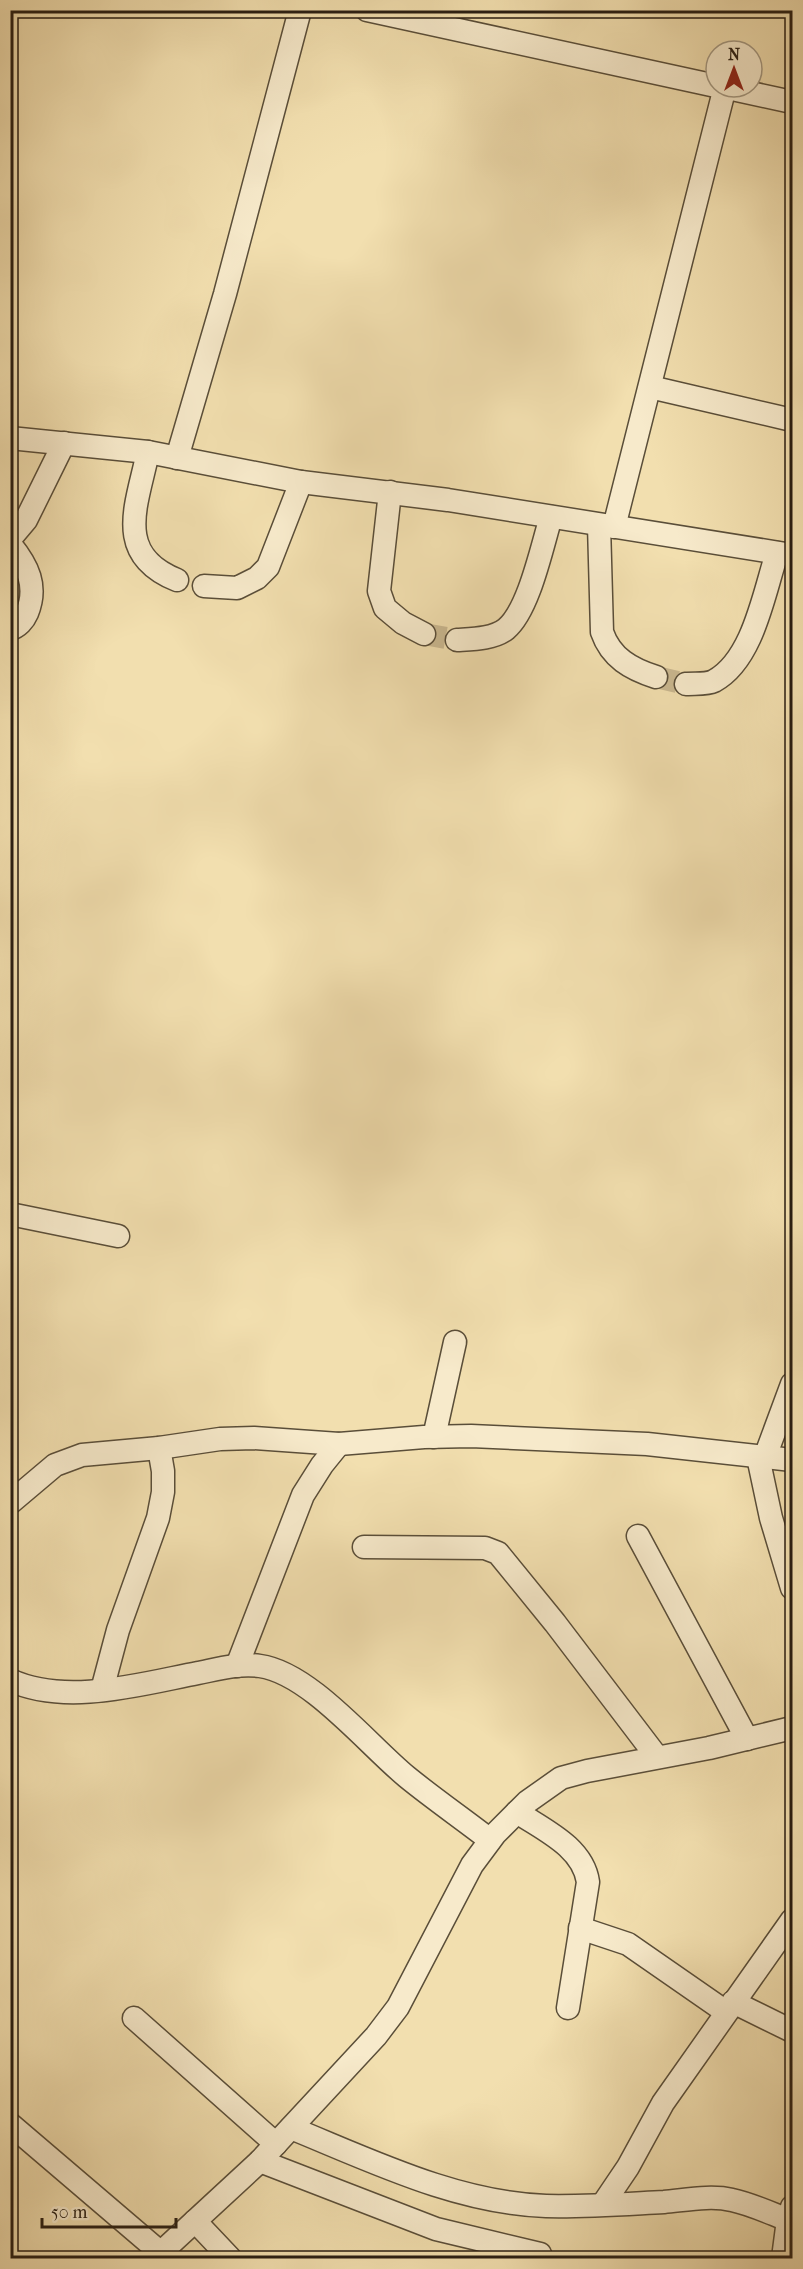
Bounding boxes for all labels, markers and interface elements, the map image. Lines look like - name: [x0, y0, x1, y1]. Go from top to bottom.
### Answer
- north arrow: [704, 39, 764, 99]
- text: N: [728, 45, 741, 64]
- scale bar: [42, 2191, 176, 2229]
- text: 50 m: [51, 2202, 88, 2223]

